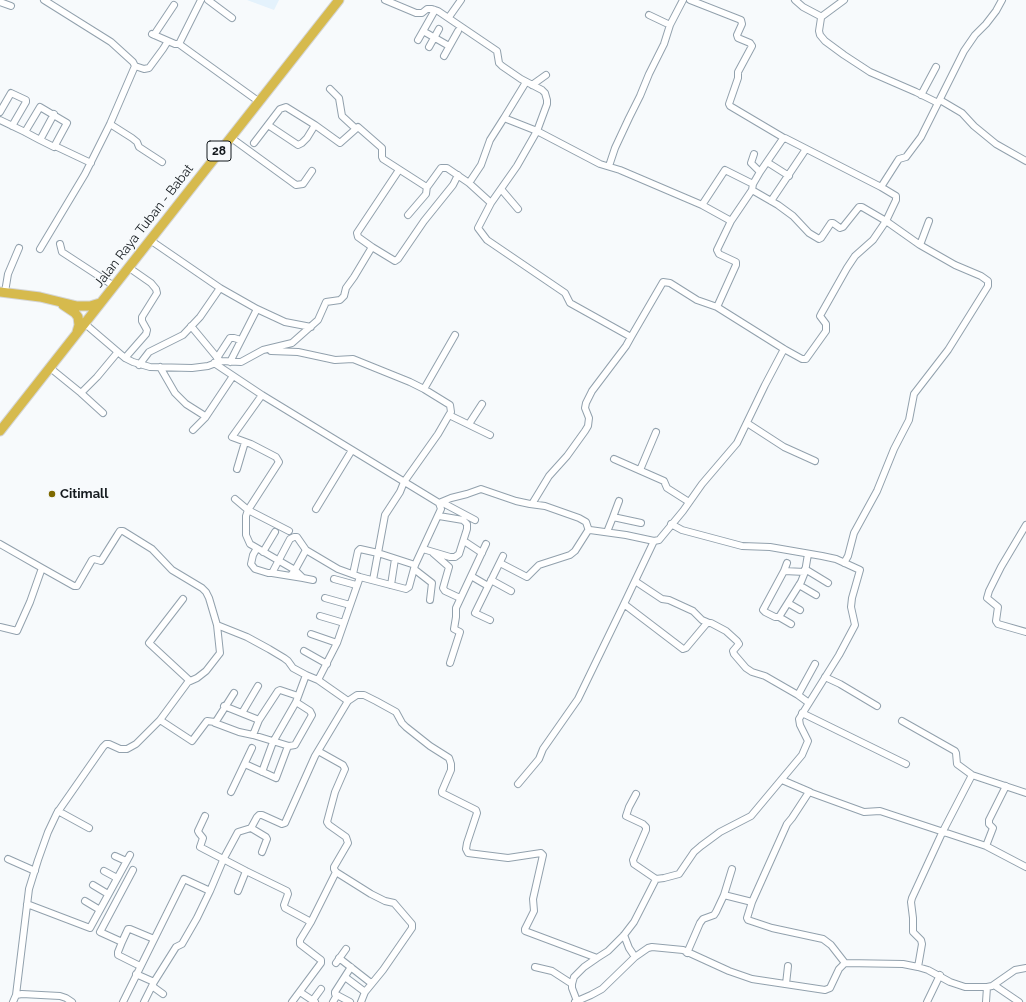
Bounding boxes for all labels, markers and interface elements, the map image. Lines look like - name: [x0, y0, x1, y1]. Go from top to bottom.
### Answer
- road number: 28: [207, 141, 231, 161]
- street label: Jalan Raya Tuban - Babat: [91, 161, 197, 291]
- place label: Citimall: [60, 486, 108, 502]
- marker: Citimall: [47, 489, 57, 499]

